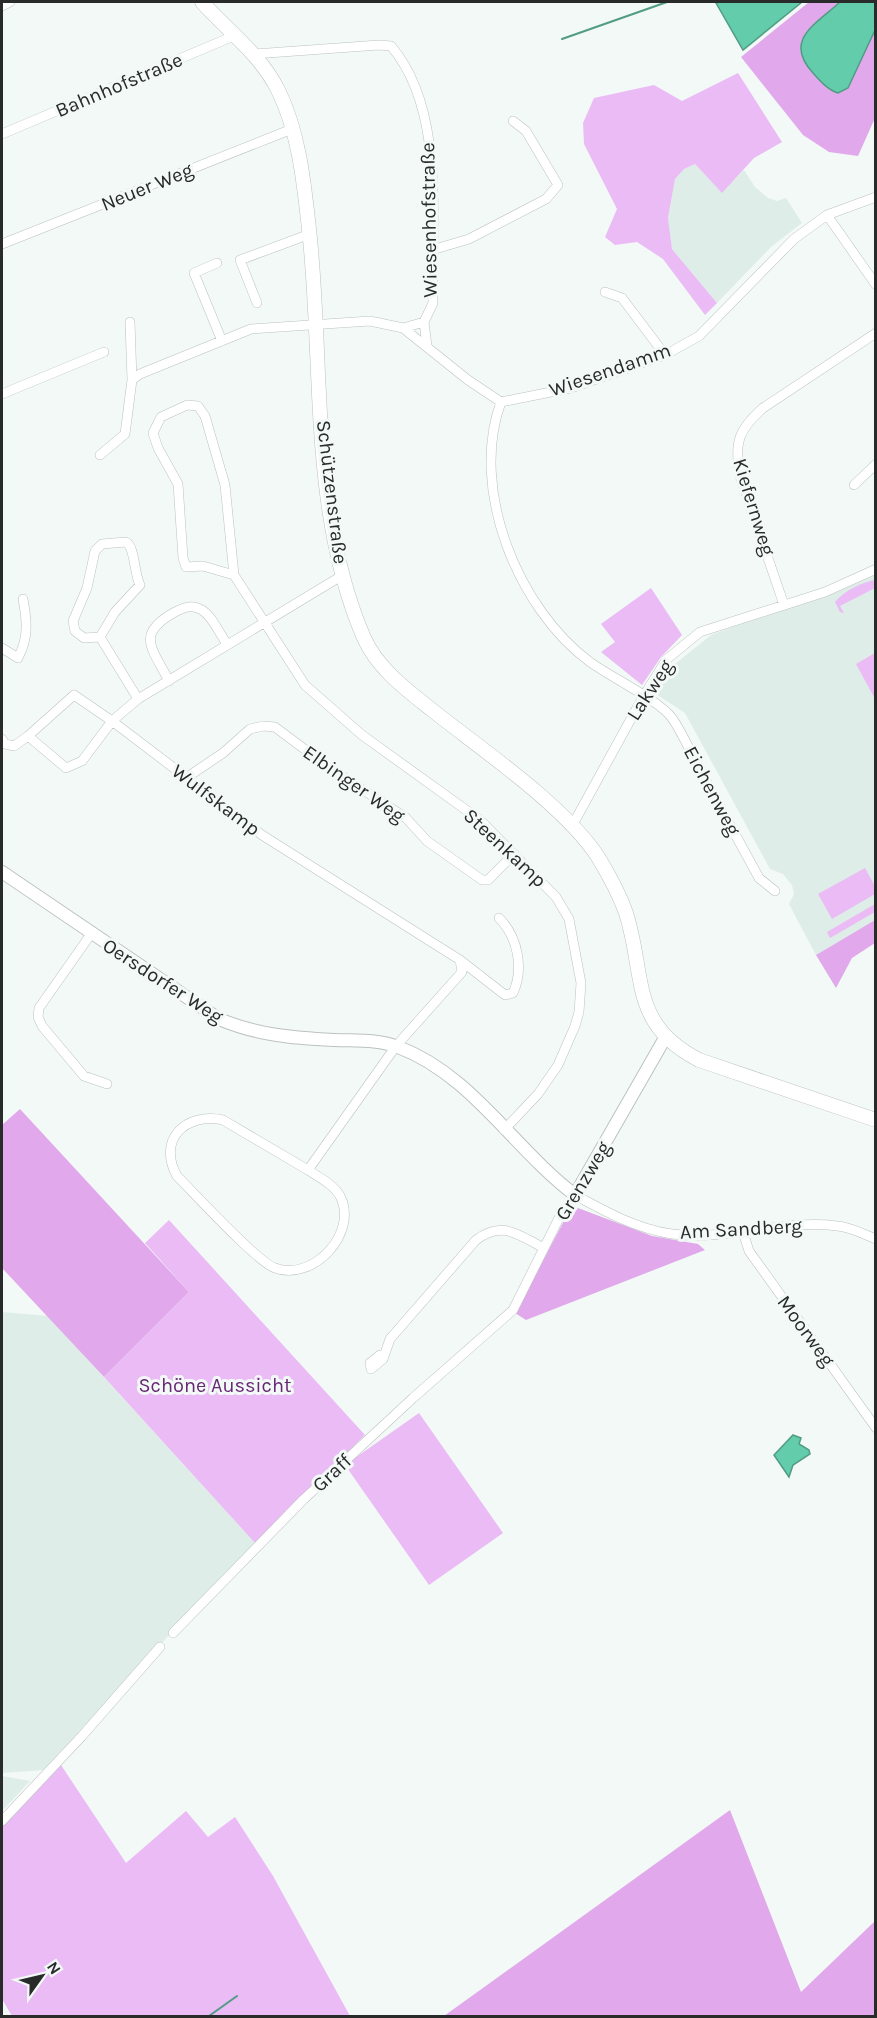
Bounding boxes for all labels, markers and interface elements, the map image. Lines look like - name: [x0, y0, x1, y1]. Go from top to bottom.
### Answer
- street label: Bahnhofstraße: [52, 48, 186, 122]
- street label: Wiesenhofstraße: [416, 142, 442, 298]
- street label: Neuer Weg: [98, 158, 196, 216]
- street label: Wiesendamm: [546, 338, 674, 402]
- street label: Schützenstraße: [312, 419, 352, 565]
- street label: Kiefernweg: [728, 455, 780, 559]
- street label: Lakweg: [622, 655, 678, 725]
- street label: Elbinger Weg: [299, 740, 409, 828]
- street label: Eichenweg: [679, 742, 745, 840]
- street label: Wulfskamp: [167, 759, 265, 841]
- street label: Steenkamp: [459, 804, 551, 892]
- street label: Oersdorfer Weg: [99, 934, 227, 1028]
- street label: Grenzweg: [550, 1137, 616, 1225]
- street label: Am Sandberg: [679, 1214, 803, 1244]
- street label: Moorweg: [773, 1291, 839, 1371]
- park label: Schöne Aussicht: [139, 1374, 292, 1397]
- street label: Graff: [308, 1449, 356, 1497]
- north arrow: [12, 1946, 72, 2006]
- text: N: [43, 1958, 65, 1978]

